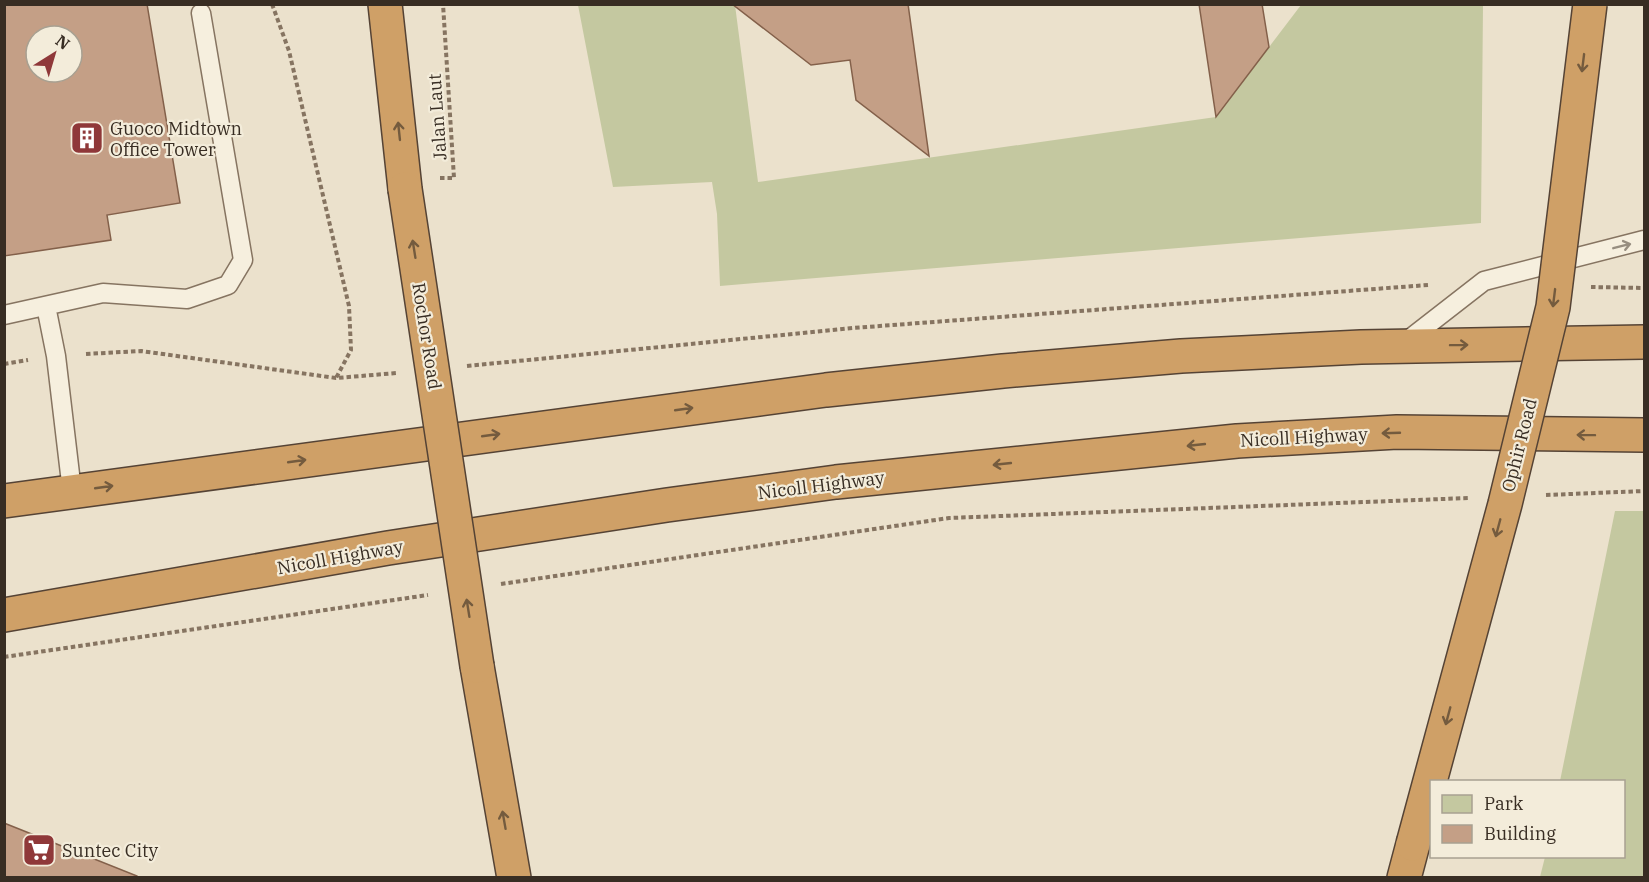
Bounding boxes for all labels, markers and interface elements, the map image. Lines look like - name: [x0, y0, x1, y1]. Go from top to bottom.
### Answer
- north arrow: [24, 24, 84, 84]
- text: N: [52, 30, 74, 54]
- one-way arrow: [1577, 52, 1588, 72]
- street label: Jalan Laut: [423, 73, 451, 161]
- place label: Guoco Midtown Office Tower: [110, 117, 242, 161]
- building icon: Guoco Midtown Office Tower: [69, 120, 105, 156]
- one-way arrow: [393, 121, 404, 141]
- one-way arrow: [409, 239, 420, 259]
- one-way arrow: [1612, 240, 1631, 251]
- street label: Rochor Road: [407, 281, 447, 391]
- one-way arrow: [1549, 287, 1560, 307]
- one-way arrow: [1449, 339, 1469, 350]
- street label: Ophir Road: [1496, 396, 1542, 494]
- one-way arrow: [673, 403, 693, 414]
- street label: Nicoll Highway: [1240, 422, 1369, 452]
- one-way arrow: [1382, 427, 1402, 438]
- one-way arrow: [480, 429, 500, 440]
- one-way arrow: [1577, 429, 1597, 441]
- one-way arrow: [1187, 440, 1207, 451]
- one-way arrow: [287, 455, 307, 466]
- one-way arrow: [993, 459, 1013, 470]
- street label: Nicoll Highway: [756, 466, 886, 504]
- one-way arrow: [94, 481, 113, 492]
- one-way arrow: [1492, 518, 1504, 537]
- street label: Nicoll Highway: [275, 535, 405, 579]
- one-way arrow: [462, 598, 473, 618]
- one-way arrow: [1441, 706, 1453, 725]
- legend: [1430, 780, 1625, 858]
- text: Park: [1484, 792, 1524, 815]
- one-way arrow: [498, 811, 509, 830]
- text: Building: [1484, 822, 1556, 845]
- supermarket icon: Suntec City: [21, 832, 57, 868]
- place label: Suntec City: [62, 839, 158, 862]

